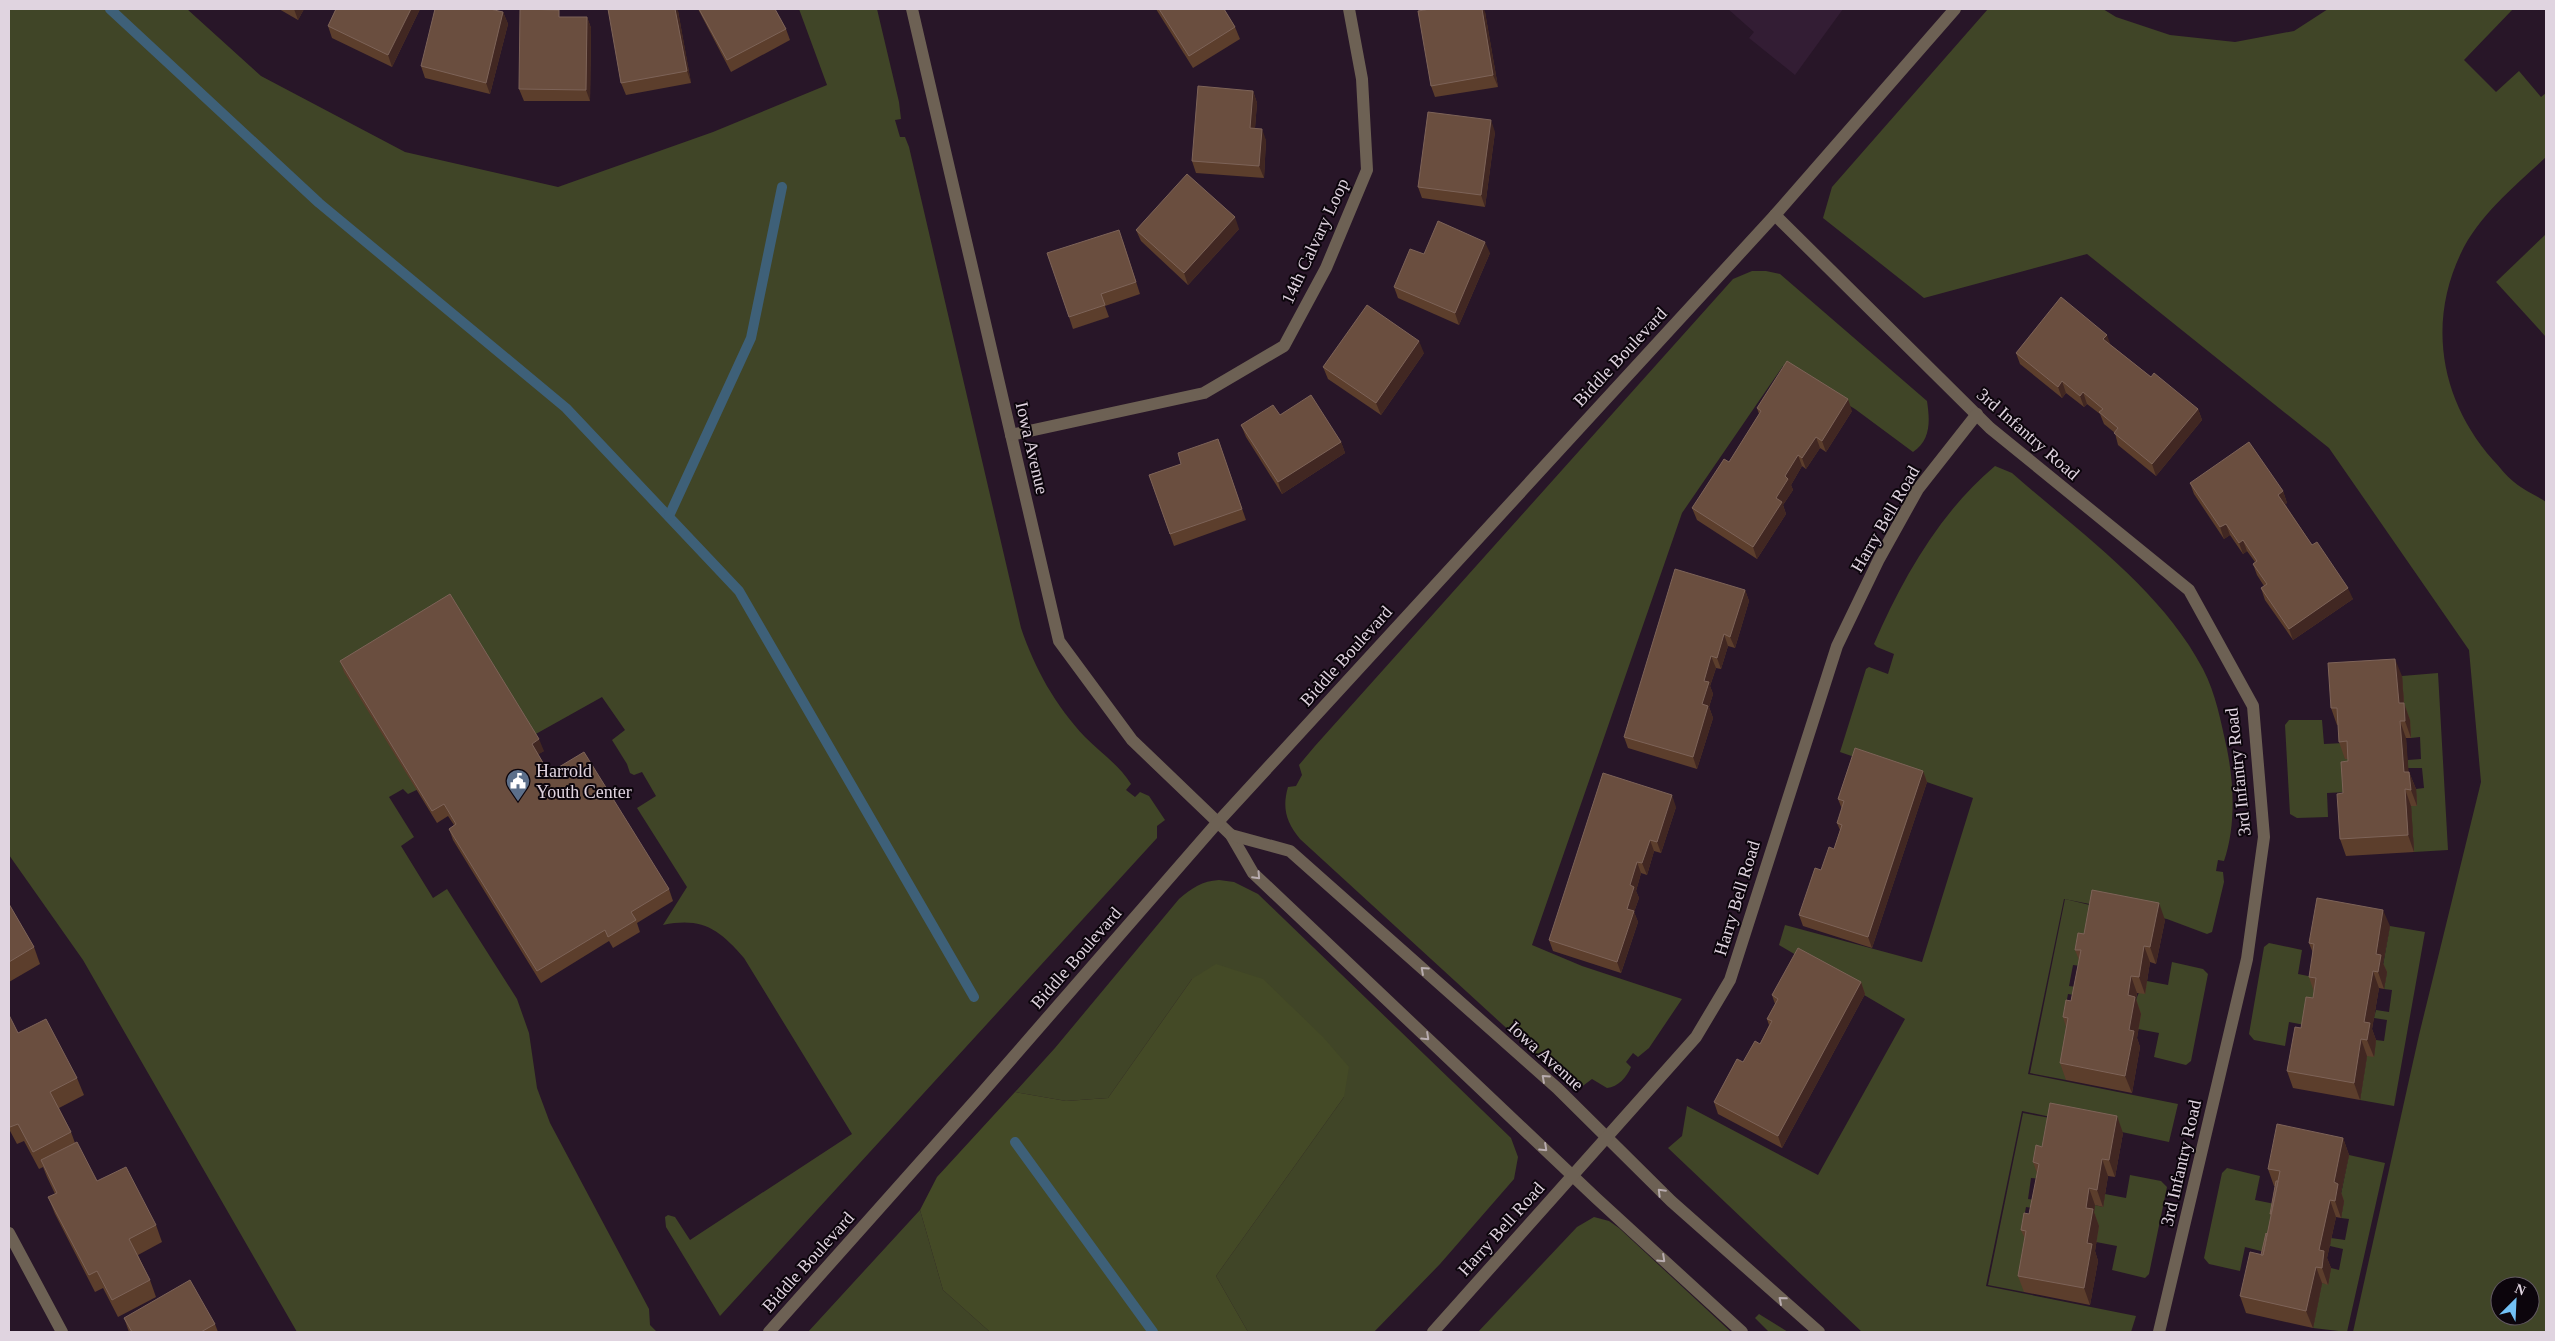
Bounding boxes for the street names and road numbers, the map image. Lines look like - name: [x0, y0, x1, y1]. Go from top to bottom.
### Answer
- street label: 14th Calvary Loop: [1277, 175, 1353, 307]
- street label: Biddle Boulevard: [1569, 304, 1671, 410]
- street label: 3rd Infantry Road: [1973, 384, 2083, 484]
- street label: Iowa Avenue: [1012, 400, 1052, 496]
- street label: Harry Bell Road: [1847, 462, 1923, 576]
- street label: Biddle Boulevard: [1296, 602, 1396, 710]
- street label: 3rd Infantry Road: [2221, 707, 2255, 837]
- street label: Harry Bell Road: [1710, 838, 1764, 958]
- street label: Biddle Boulevard: [1027, 903, 1125, 1013]
- street label: Iowa Avenue: [1504, 1017, 1588, 1095]
- street label: 3rd Infantry Road: [2157, 1098, 2205, 1228]
- street label: Harry Bell Road: [1454, 1178, 1548, 1280]
- street label: Biddle Boulevard: [758, 1208, 858, 1316]

